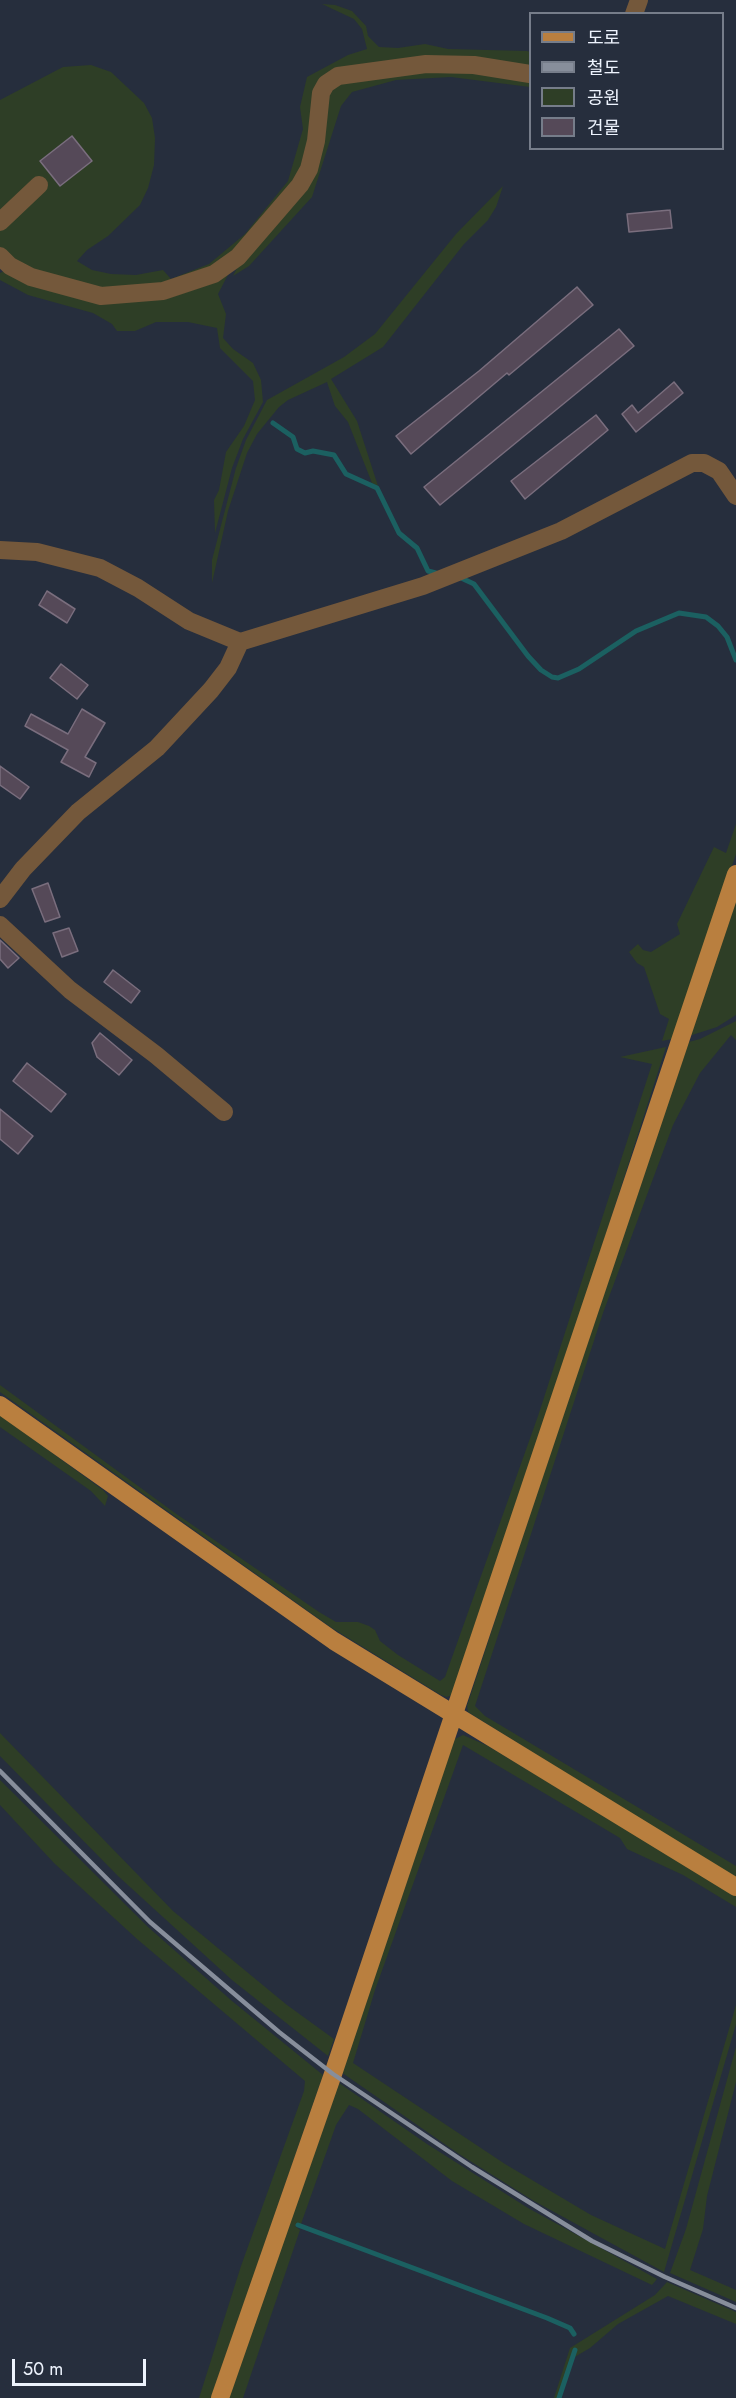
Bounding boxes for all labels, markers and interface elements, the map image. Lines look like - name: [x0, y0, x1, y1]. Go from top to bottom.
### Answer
- legend: [529, 12, 724, 150]
- text: 도로: [587, 25, 620, 51]
- text: 철도: [587, 55, 620, 81]
- text: 공원: [587, 85, 620, 111]
- text: 건물: [587, 115, 620, 141]
- scale bar: [15, 2347, 148, 2385]
- text: 50 m: [23, 2356, 63, 2382]

